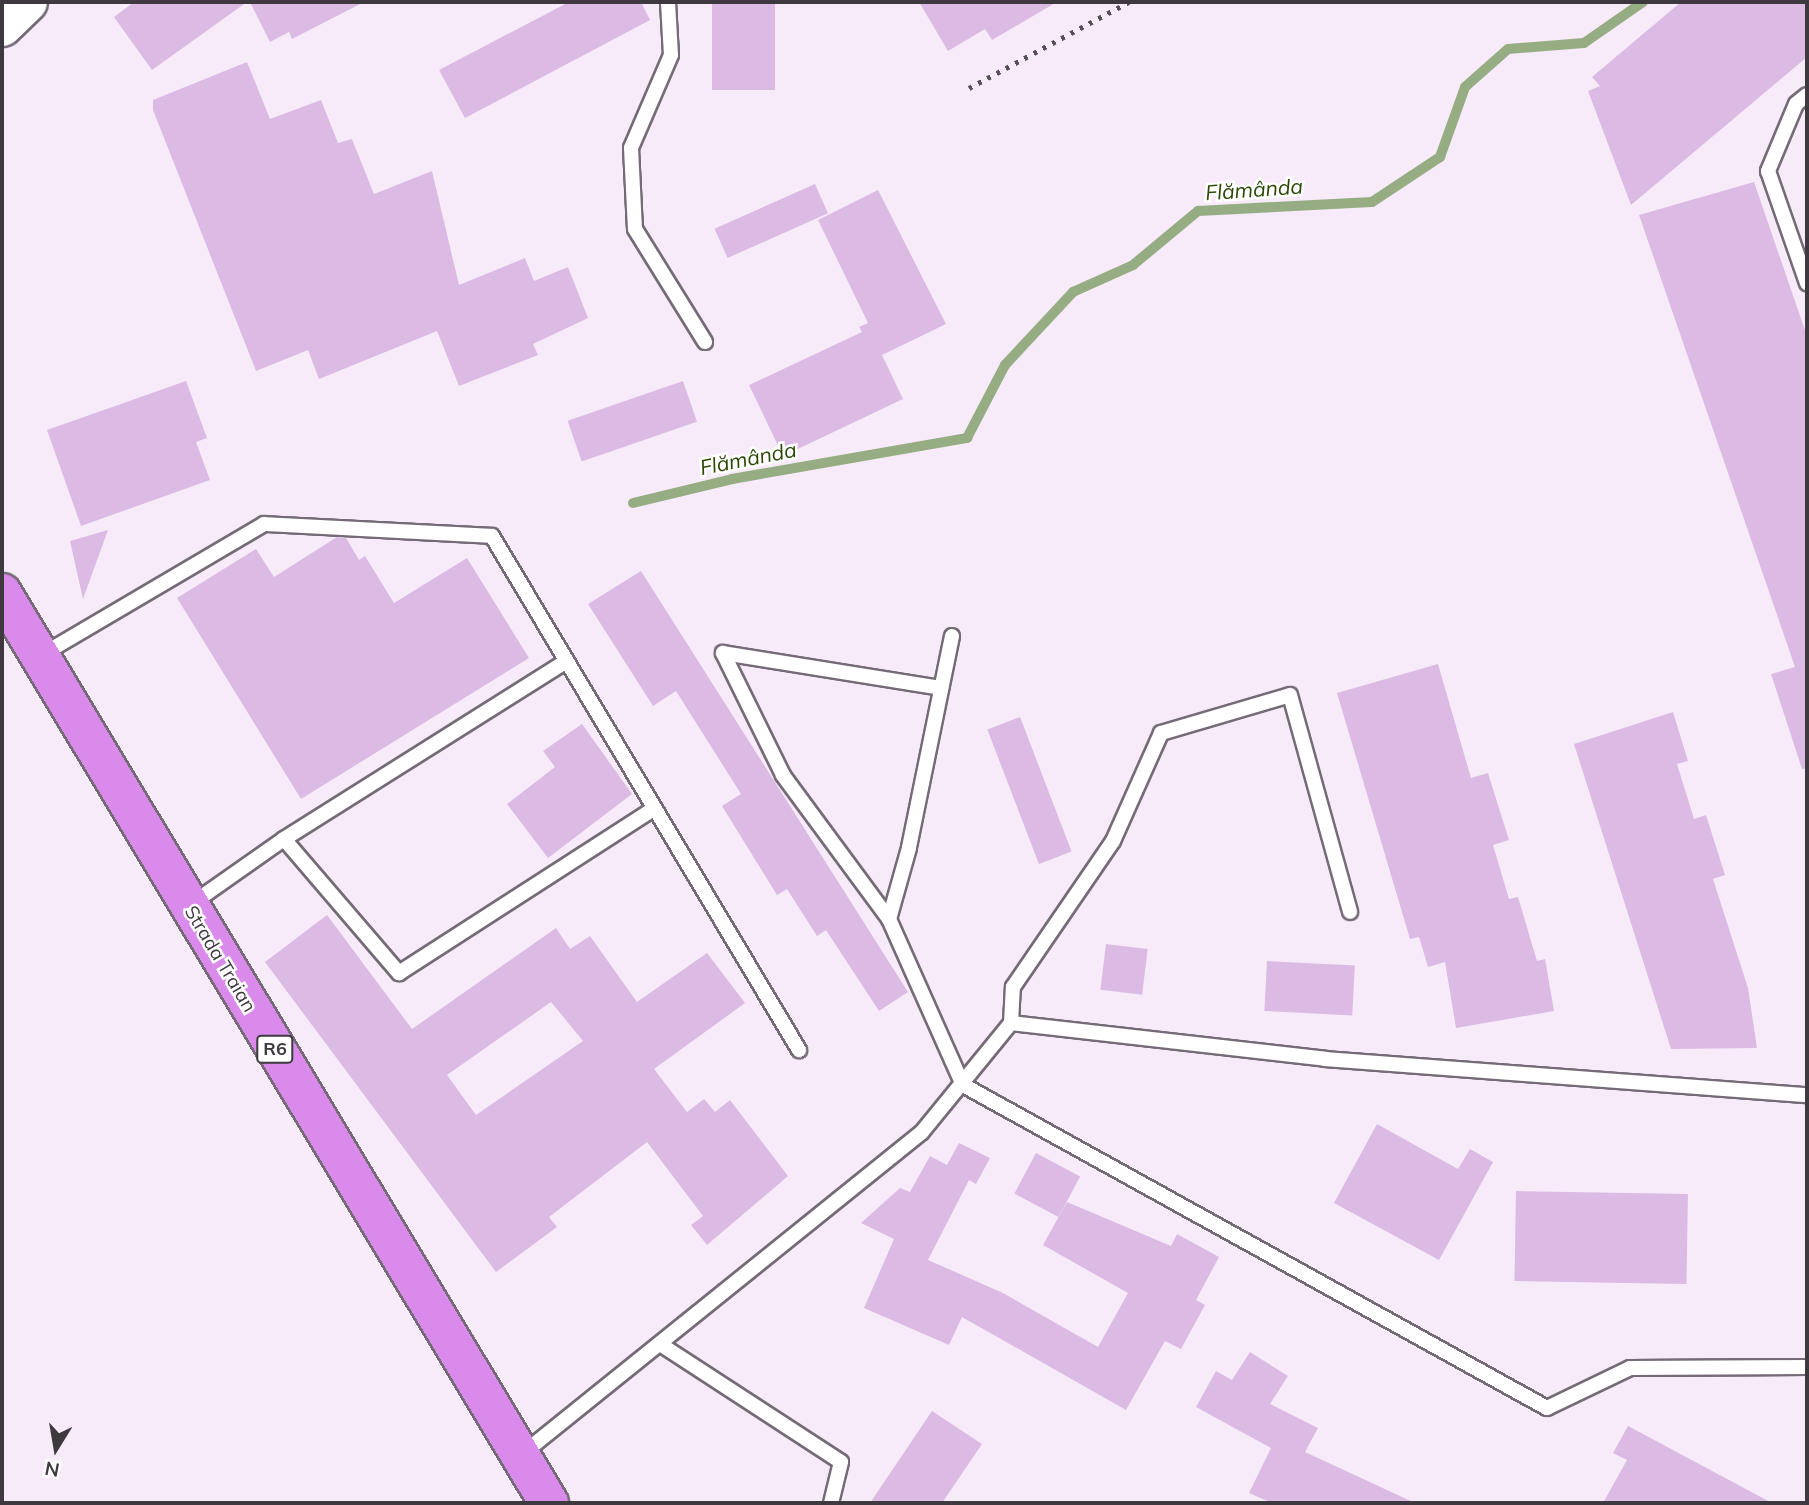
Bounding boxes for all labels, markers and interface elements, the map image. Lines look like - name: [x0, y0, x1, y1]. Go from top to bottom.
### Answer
- water label: Flămânda: [1204, 173, 1304, 205]
- water label: Flămânda: [698, 436, 798, 480]
- street label: Strada Trаian: [179, 902, 261, 1016]
- road number: R6: [256, 1034, 294, 1064]
- north arrow: [21, 1414, 91, 1484]
- text: N: [43, 1456, 61, 1483]

